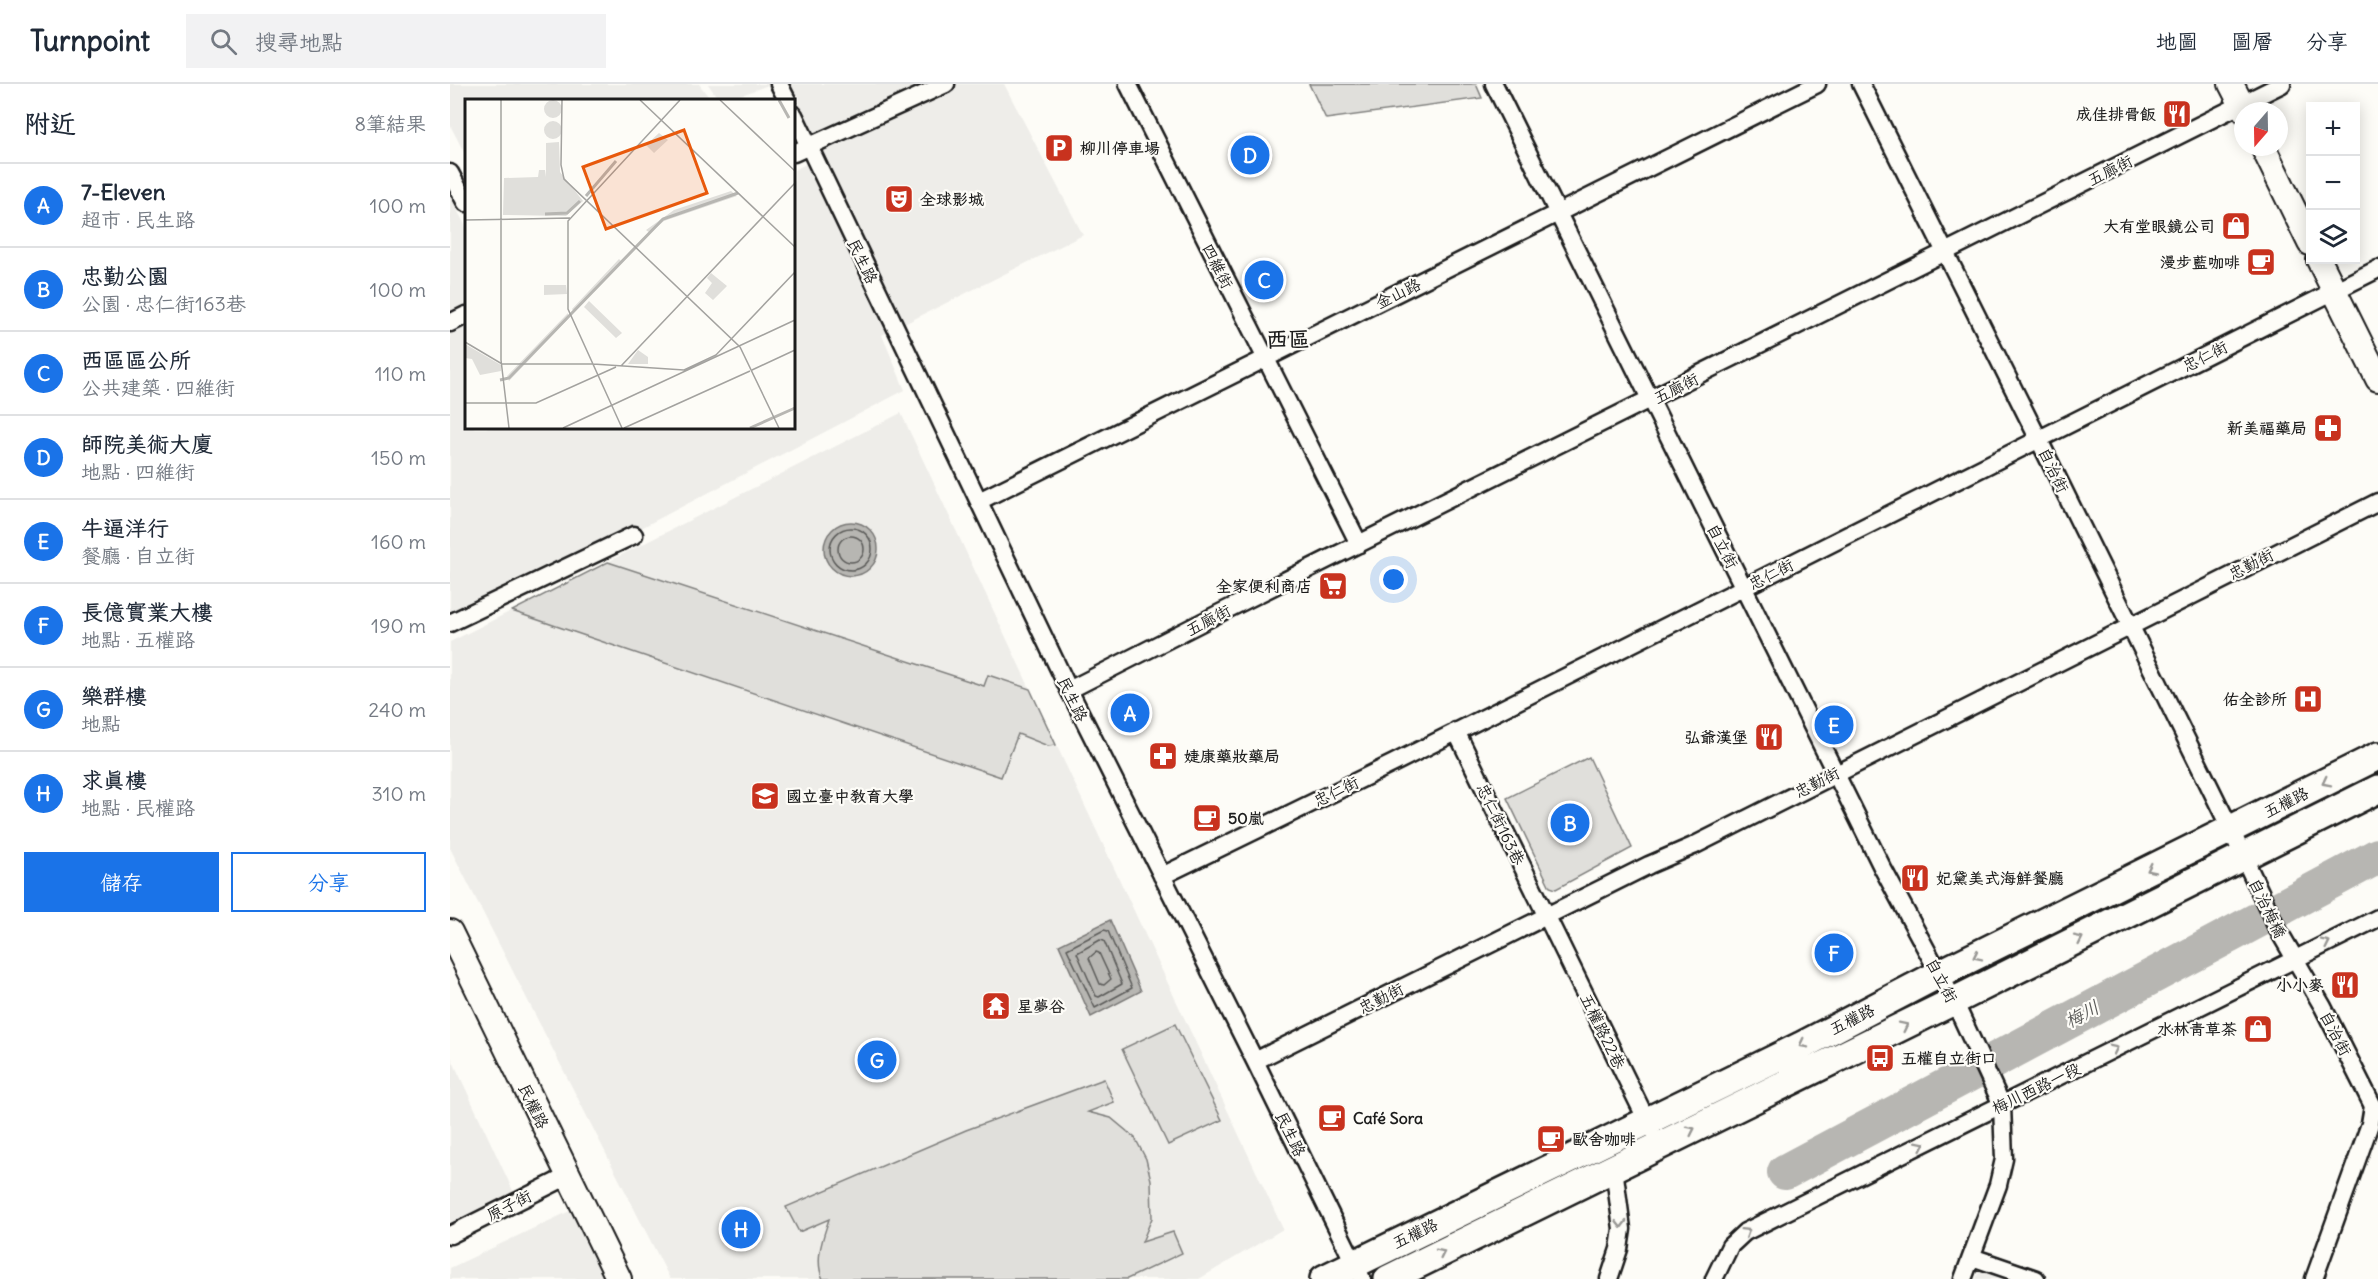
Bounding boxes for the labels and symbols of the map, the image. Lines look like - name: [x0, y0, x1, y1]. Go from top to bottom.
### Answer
- restaurant icon: 成佳排骨飯: [2161, 98, 2193, 130]
- inset map: [465, 99, 795, 429]
- north arrow: [2234, 102, 2288, 156]
- place label: 成佳排骨飯: [2076, 104, 2156, 124]
- parking icon: 柳川停車場: [1043, 132, 1075, 164]
- pin: D: [1230, 132, 1270, 178]
- place label: 柳川停車場: [1080, 138, 1160, 158]
- street label: 五廊街: [2084, 150, 2136, 190]
- theatre icon: 全球影城: [883, 183, 915, 215]
- place label: 全球影城: [920, 189, 984, 209]
- shop icon: 大有堂眼鏡公司: [2220, 210, 2252, 242]
- place label: 大有堂眼鏡公司: [2103, 216, 2215, 236]
- street label: 民生路: [843, 235, 883, 287]
- street label: 四維街: [1198, 240, 1238, 292]
- cafe icon: 漫步藍咖啡: [2245, 246, 2277, 278]
- place label: 漫步藍咖啡: [2160, 252, 2240, 272]
- pin: C: [1244, 258, 1284, 302]
- street label: 金山路: [1372, 273, 1424, 313]
- district label: 西區: [1266, 325, 1310, 353]
- street label: 忠仁街: [2179, 336, 2231, 376]
- street label: 五廊街: [1650, 368, 1702, 408]
- pharmacy icon: 新美福藥局: [2312, 412, 2344, 444]
- place label: 新美福藥局: [2227, 418, 2307, 438]
- street label: 自治街: [2034, 444, 2074, 496]
- street label: 自立街: [1703, 520, 1743, 572]
- street label: 忠勤街: [2225, 544, 2277, 584]
- street label: 忠仁街: [1745, 554, 1797, 594]
- your location: [1379, 565, 1408, 594]
- supermarket icon: 全家便利商店: [1317, 570, 1349, 602]
- place label: 全家便利商店: [1216, 576, 1312, 596]
- street label: 五廊街: [1182, 600, 1234, 640]
- street label: 民生路: [1053, 673, 1093, 725]
- hospital icon: 佑全診所: [2292, 683, 2324, 715]
- place label: 佑全診所: [2223, 689, 2287, 709]
- pin: A: [1110, 690, 1150, 736]
- pin: E: [1814, 702, 1854, 748]
- restaurant icon: 弘爺漢堡: [1753, 721, 1785, 753]
- place label: 弘爺漢堡: [1684, 727, 1748, 747]
- pharmacy icon: 婕康藥妝藥局: [1147, 740, 1179, 772]
- place label: 婕康藥妝藥局: [1184, 746, 1280, 766]
- street label: 忠勤街: [1791, 762, 1843, 802]
- street label: 忠仁街: [1310, 771, 1362, 811]
- one-way arrow: [2321, 775, 2332, 786]
- school or university icon: 國立臺中教育大學: [749, 780, 781, 812]
- street label: 忠仁街163巷: [1473, 780, 1529, 868]
- street label: 五權路: [2260, 782, 2312, 822]
- place label: 國立臺中教育大學: [786, 786, 914, 806]
- pin: B: [1550, 800, 1590, 846]
- cafe icon: 50嵐: [1191, 802, 1223, 834]
- place label: 50嵐: [1228, 808, 1264, 828]
- restaurant icon: 妃黛美式海鮮餐廳: [1899, 862, 1931, 894]
- one-way arrow: [2147, 862, 2158, 874]
- place label: 妃黛美式海鮮餐廳: [1936, 868, 2064, 888]
- street label: 自治梅橋: [2245, 875, 2291, 941]
- pin: F: [1814, 930, 1854, 976]
- one-way arrow: [2072, 935, 2083, 946]
- one-way arrow: [2320, 939, 2331, 951]
- one-way arrow: [1972, 949, 1983, 960]
- street label: 自立街: [1922, 954, 1962, 1006]
- restaurant icon: 小小麥: [2329, 969, 2361, 1001]
- place label: 小小麥: [2276, 975, 2324, 995]
- street label: 忠勤街: [1355, 978, 1407, 1018]
- temple icon: 星夢谷: [980, 990, 1012, 1022]
- street label: 五權路22巷: [1576, 990, 1630, 1072]
- water label: 梅川: [2061, 995, 2104, 1033]
- place label: 星夢谷: [1017, 996, 1065, 1016]
- street label: 五權路: [1826, 999, 1878, 1039]
- street label: 自治街: [2316, 1007, 2356, 1059]
- shop icon: 水林青草茶: [2242, 1013, 2274, 1045]
- place label: 水林青草茶: [2157, 1019, 2237, 1039]
- one-way arrow: [1898, 1021, 1909, 1033]
- one-way arrow: [1798, 1037, 1809, 1049]
- pin: G: [858, 1038, 896, 1082]
- bus stop icon: 五權自立街口: [1864, 1042, 1896, 1074]
- one-way arrow: [2108, 1045, 2119, 1056]
- place label: 五權自立街口: [1901, 1048, 1997, 1068]
- street label: 梅川西路一段: [1988, 1058, 2084, 1118]
- street label: 民權路: [514, 1080, 554, 1132]
- cafe icon: Café Sora: [1316, 1102, 1348, 1134]
- street label: 民生路: [1271, 1108, 1311, 1160]
- place label: Café Sora: [1353, 1108, 1423, 1128]
- cafe icon: 歐舍咖啡: [1535, 1123, 1567, 1155]
- one-way arrow: [1685, 1125, 1696, 1137]
- place label: 歐舍咖啡: [1572, 1129, 1636, 1149]
- one-way arrow: [1914, 1141, 1925, 1152]
- street label: 原子街: [483, 1185, 535, 1225]
- pin: H: [722, 1206, 760, 1252]
- street label: 五權路: [1389, 1213, 1441, 1253]
- one-way arrow: [1615, 1220, 1627, 1229]
- one-way arrow: [1740, 1229, 1751, 1240]
- one-way arrow: [1435, 1249, 1446, 1261]

